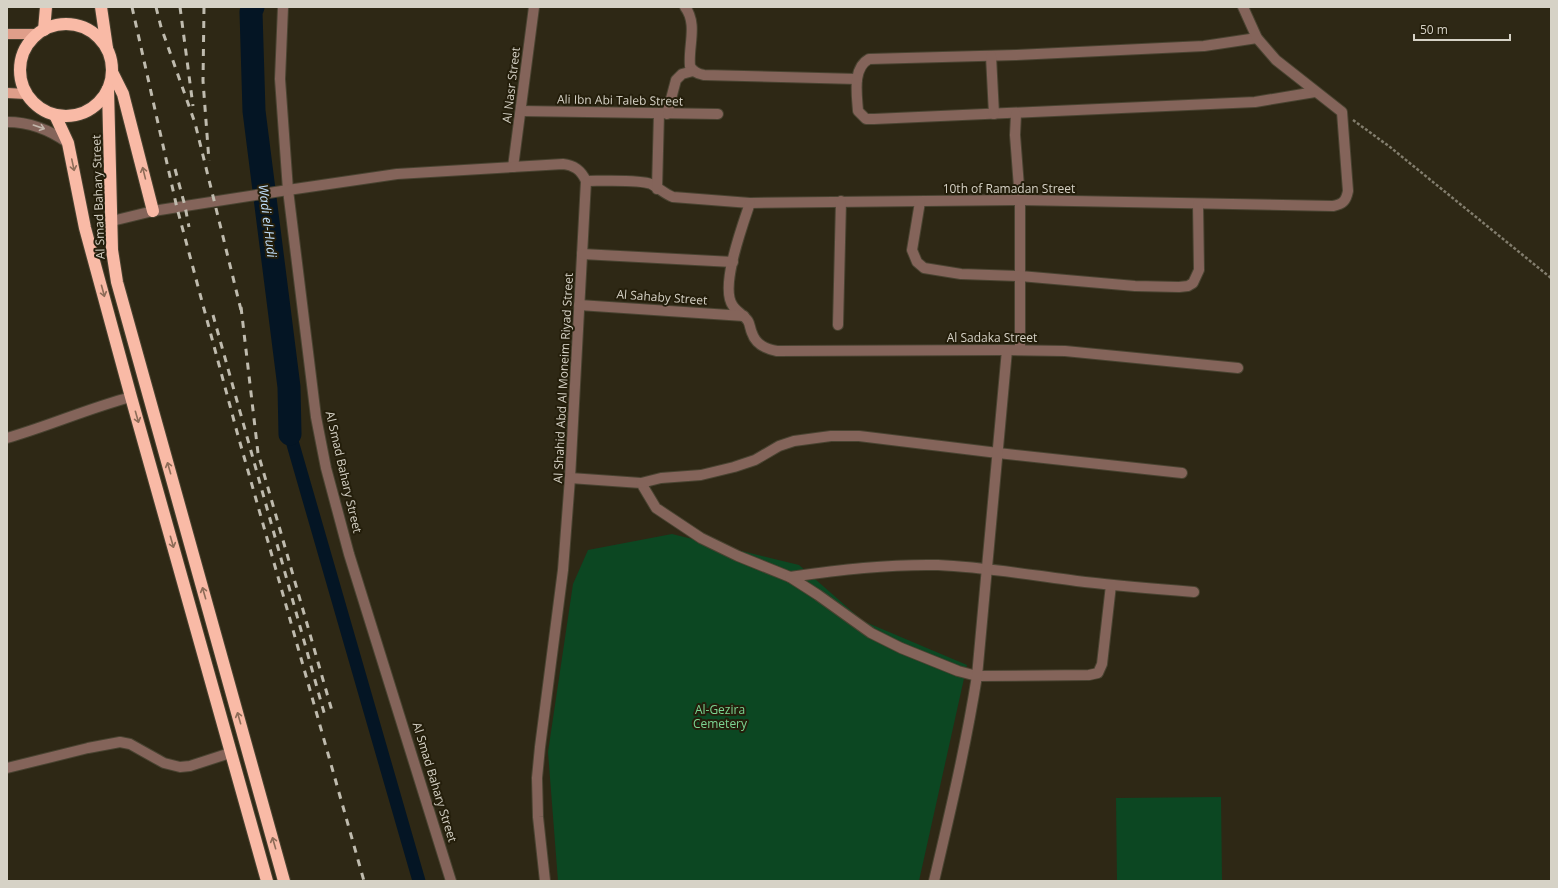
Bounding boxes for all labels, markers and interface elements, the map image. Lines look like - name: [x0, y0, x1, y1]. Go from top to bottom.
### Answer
- scale bar: [1414, 16, 1510, 42]
- text: 50 m: [1420, 21, 1448, 38]
- street label: Al Nasr Street: [498, 46, 524, 124]
- street label: Ali Ibn Abi Taleb Street: [557, 90, 683, 110]
- one-way arrow: [33, 124, 45, 132]
- street label: Al Smad Bahary Street: [87, 134, 109, 260]
- one-way arrow: [69, 158, 77, 171]
- one-way arrow: [139, 167, 147, 180]
- street label: 10th of Ramadan Street: [943, 180, 1075, 197]
- water label: Wadi el-Hudi: [255, 183, 282, 259]
- street label: Al Shahid Abd Al Moneim Riyad Street: [549, 272, 577, 484]
- one-way arrow: [100, 285, 107, 298]
- street label: Al Sahaby Street: [616, 285, 708, 309]
- street label: Al Sadaka Street: [947, 329, 1037, 346]
- street label: Al Smad Bahary Street: [322, 409, 366, 535]
- one-way arrow: [134, 410, 141, 423]
- one-way arrow: [165, 461, 172, 474]
- one-way arrow: [169, 535, 176, 548]
- one-way arrow: [200, 587, 207, 600]
- park label: Al-Gezira Cemetery: [693, 701, 748, 732]
- one-way arrow: [235, 712, 242, 725]
- street label: Al Smad Bahary Street: [409, 720, 461, 844]
- one-way arrow: [269, 837, 277, 850]

